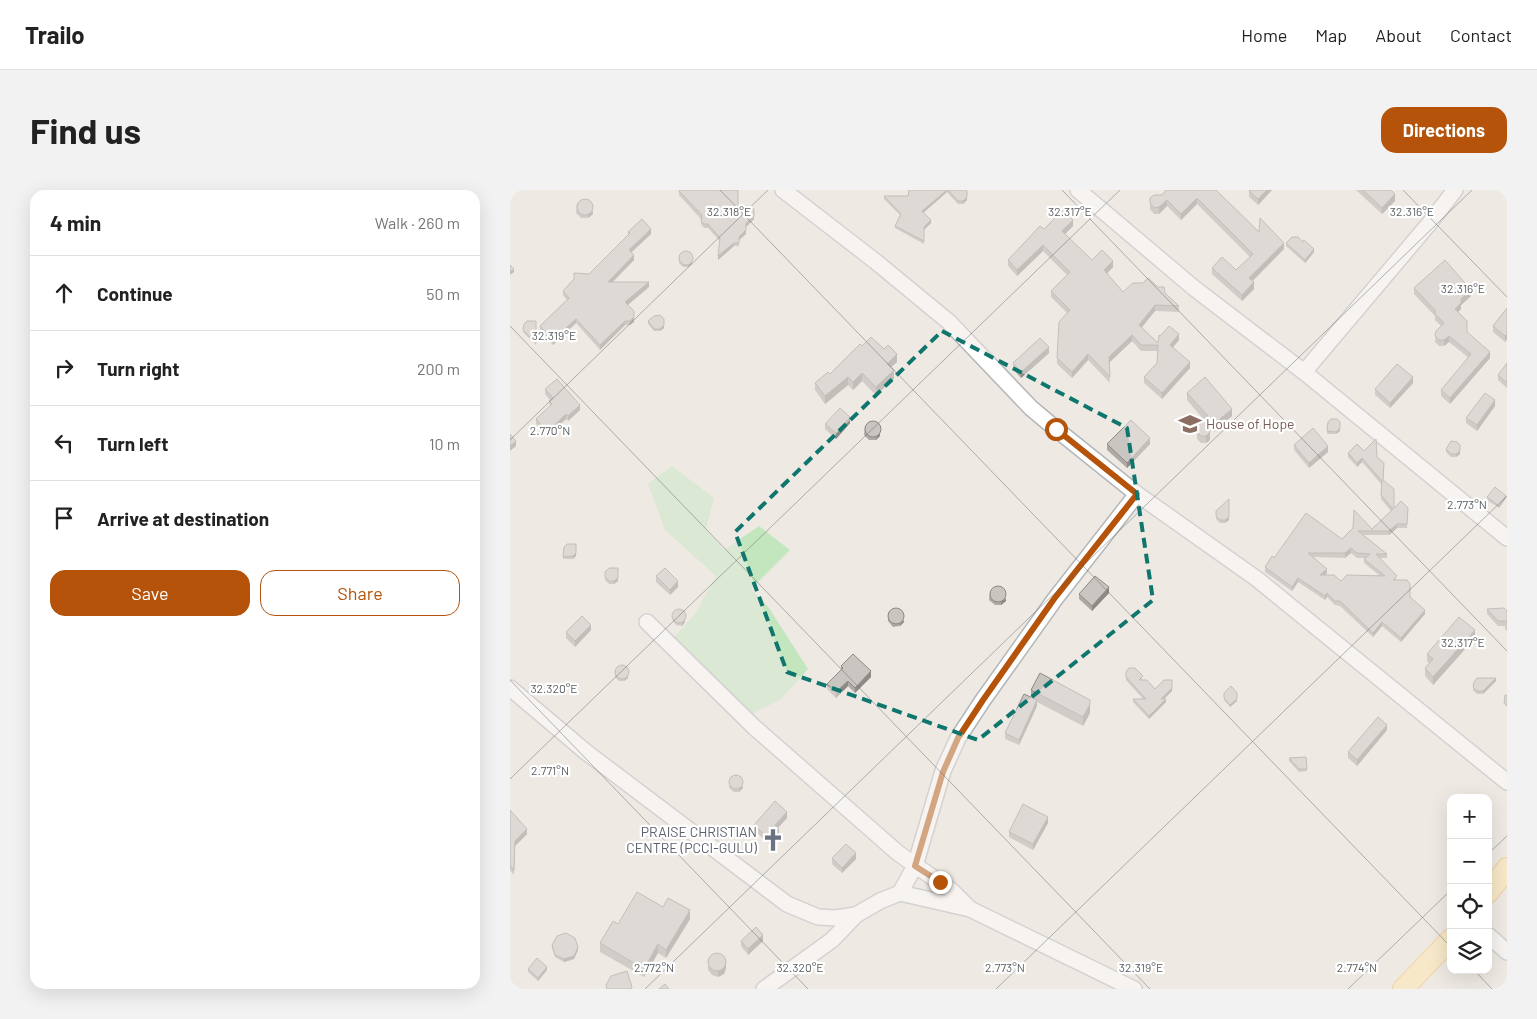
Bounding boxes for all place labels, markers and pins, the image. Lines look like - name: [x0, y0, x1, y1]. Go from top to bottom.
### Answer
- school or university icon: House of Hope: [1177, 411, 1203, 437]
- place label: House of Hope: [1206, 415, 1295, 432]
- place label: PRAISE CHRISTIAN CENTRE (PCCI-GULU): [626, 823, 757, 856]
- church icon: PRAISE CHRISTIAN CENTRE (PCCI-GULU): [760, 827, 786, 853]

